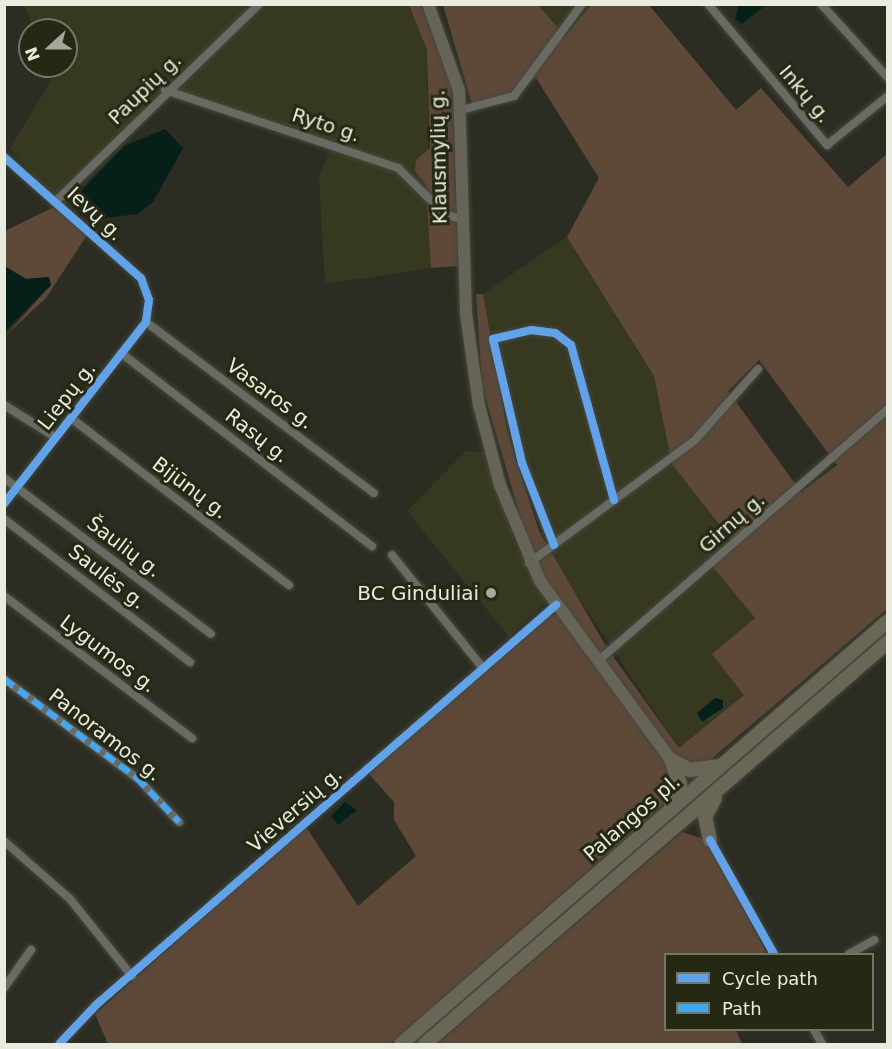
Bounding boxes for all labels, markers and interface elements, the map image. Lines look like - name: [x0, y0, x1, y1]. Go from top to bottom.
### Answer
- north arrow: [18, 18, 78, 78]
- text: N: [21, 44, 44, 64]
- street label: Paupių g.: [103, 48, 187, 130]
- street label: Inkų g.: [774, 60, 836, 128]
- street label: Klausmylių g.: [426, 90, 452, 224]
- street label: Ryto g.: [289, 103, 363, 147]
- street label: Ievų g.: [62, 182, 128, 246]
- street label: Vasaros g.: [222, 353, 318, 435]
- street label: Liepų g.: [33, 357, 101, 435]
- street label: Rasų g.: [220, 404, 294, 468]
- street label: Bijūnų g.: [148, 452, 232, 524]
- street label: Girnų g.: [694, 488, 770, 558]
- street label: Šaulių g.: [82, 511, 166, 583]
- street label: Saulės g.: [64, 539, 150, 615]
- place label: BC Ginduliai: [357, 581, 479, 605]
- marker: BC Ginduliai: [484, 586, 498, 600]
- street label: Lygumos g.: [55, 610, 161, 698]
- street label: Panoramos g.: [44, 684, 166, 786]
- street label: Vieversių g.: [243, 762, 347, 858]
- street label: Palangos pl.: [579, 770, 685, 866]
- legend: [664, 953, 874, 1031]
- text: Cycle path: [722, 968, 818, 989]
- text: Path: [722, 998, 762, 1019]

